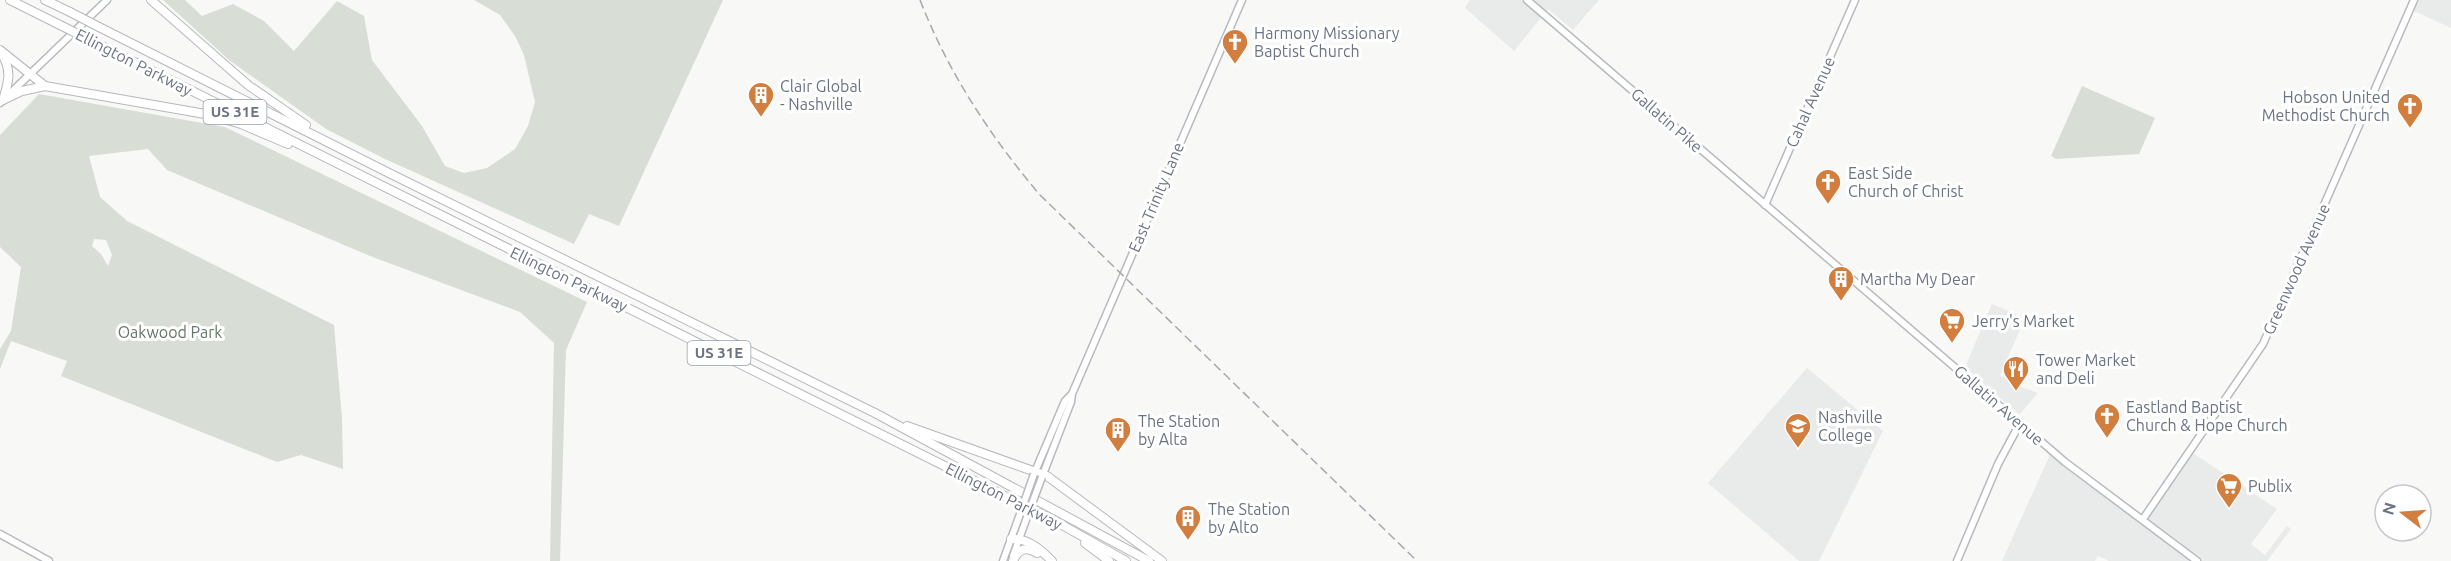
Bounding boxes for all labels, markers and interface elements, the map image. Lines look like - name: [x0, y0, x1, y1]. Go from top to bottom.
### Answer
- place label: Harmony Missionary Baptist Church: [1254, 24, 1400, 60]
- street label: Ellington Parkway: [73, 25, 195, 99]
- church icon: Harmony Missionary Baptist Church: [1220, 27, 1250, 65]
- street label: Cahal Avenue: [1782, 54, 1838, 150]
- place label: Clair Global - Nashville: [780, 77, 862, 113]
- building icon: Clair Global - Nashville: [746, 80, 776, 118]
- street label: Gallatin Pike: [1628, 84, 1706, 156]
- place label: Hobson United Methodist Church: [2262, 88, 2390, 124]
- church icon: Hobson United Methodist Church: [2395, 91, 2425, 129]
- road number: US 31E: [204, 100, 266, 124]
- street label: East Trinity Lane: [1125, 139, 1187, 255]
- place label: East Side Church of Christ: [1848, 164, 1964, 200]
- church icon: East Side Church of Christ: [1813, 167, 1843, 205]
- street label: Greenwood Avenue: [2259, 201, 2333, 337]
- street label: Ellington Parkway: [507, 243, 631, 315]
- building icon: Martha My Dear: [1826, 264, 1856, 302]
- place label: Martha My Dear: [1860, 270, 1975, 288]
- supermarket icon: Jerry's Market: [1937, 306, 1967, 344]
- place label: Jerry's Market: [1972, 312, 2075, 330]
- park label: Oakwood Park: [118, 323, 222, 341]
- road number: US 31E: [688, 341, 750, 365]
- place label: Tower Market and Deli: [2036, 351, 2136, 387]
- restaurant icon: Tower Market and Deli: [2001, 354, 2031, 392]
- street label: Gallatin Avenue: [1951, 361, 2047, 449]
- place label: Eastland Baptist Church & Hope Church: [2126, 398, 2288, 434]
- church icon: Eastland Baptist Church & Hope Church: [2092, 401, 2122, 439]
- place label: Nashville College: [1818, 408, 1883, 444]
- school or university icon: Nashville College: [1783, 411, 1813, 449]
- place label: The Station by Alta: [1138, 412, 1220, 448]
- building icon: The Station by Alta: [1103, 415, 1133, 453]
- street label: Ellington Parkway: [943, 459, 1065, 533]
- supermarket icon: Publix: [2214, 471, 2244, 509]
- place label: Publix: [2248, 477, 2292, 495]
- north arrow: [2373, 483, 2433, 543]
- place label: The Station by Alto: [1208, 500, 1290, 536]
- text: N: [2378, 500, 2399, 517]
- building icon: The Station by Alto: [1173, 503, 1203, 541]

